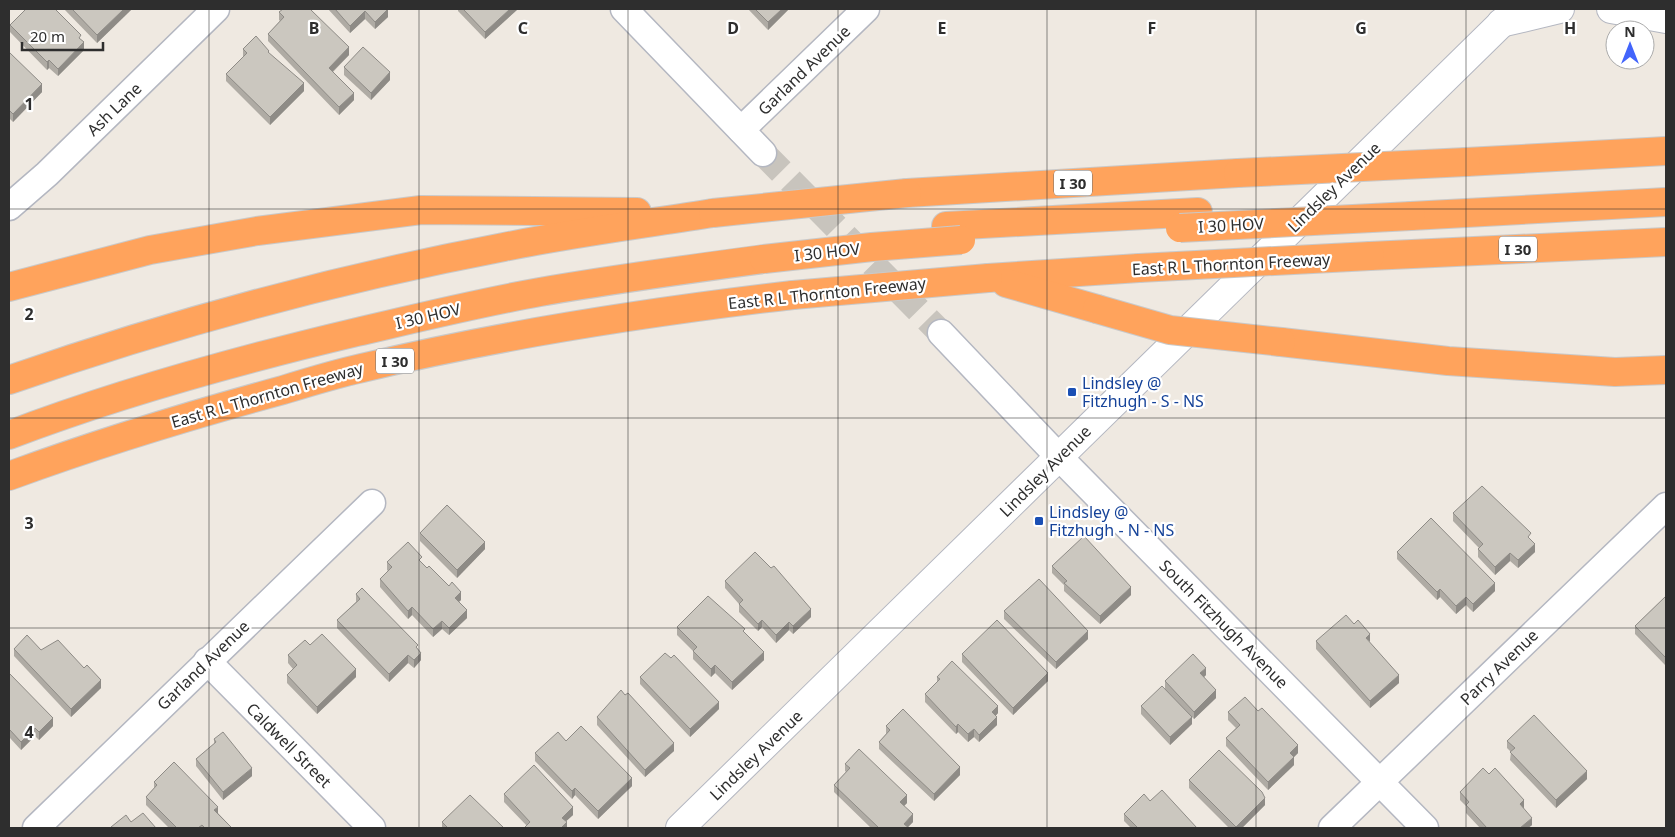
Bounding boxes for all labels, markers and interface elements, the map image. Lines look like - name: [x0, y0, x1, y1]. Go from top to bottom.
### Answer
- text: B: [309, 17, 319, 39]
- text: C: [518, 17, 528, 39]
- text: D: [727, 17, 739, 39]
- text: E: [938, 17, 947, 39]
- text: F: [1148, 17, 1156, 39]
- text: G: [1355, 17, 1367, 39]
- text: H: [1564, 17, 1576, 39]
- scale bar: [22, 20, 104, 52]
- street label: Garland Avenue: [753, 20, 855, 120]
- north arrow: [1605, 20, 1655, 70]
- text: N: [1624, 22, 1636, 41]
- text: 20 m: [30, 26, 65, 46]
- street label: Ash Lane: [82, 77, 146, 141]
- text: 1: [24, 93, 34, 115]
- street label: Lindsley Avenue: [1283, 137, 1385, 237]
- road number: I 30: [1054, 170, 1092, 196]
- street label: I 30 HOV: [1198, 212, 1265, 238]
- road number: I 30: [1499, 236, 1537, 262]
- street label: I 30 HOV: [793, 238, 861, 266]
- street label: East R L Thornton Freeway: [1131, 248, 1332, 280]
- street label: East R L Thornton Freeway: [727, 272, 928, 314]
- street label: I 30 HOV: [393, 298, 463, 334]
- text: 2: [24, 303, 34, 325]
- road number: I 30: [376, 348, 414, 374]
- street label: East R L Thornton Freeway: [169, 357, 366, 433]
- place label: Lindsley @ Fitzhugh - S - NS: [1082, 372, 1204, 412]
- marker: Lindsley @ Fitzhugh - S - NS: [1066, 386, 1078, 398]
- street label: Lindsley Avenue: [994, 420, 1096, 522]
- place label: Lindsley @ Fitzhugh - N - NS: [1049, 501, 1174, 541]
- text: 3: [24, 512, 34, 534]
- marker: Lindsley @ Fitzhugh - N - NS: [1033, 515, 1045, 527]
- street label: South Fitzhugh Avenue: [1155, 555, 1293, 693]
- street label: Garland Avenue: [152, 615, 254, 715]
- street label: Parry Avenue: [1455, 624, 1543, 710]
- street label: Caldwell Street: [242, 698, 336, 792]
- street label: Lindsley Avenue: [705, 705, 807, 805]
- text: 4: [24, 721, 34, 743]

